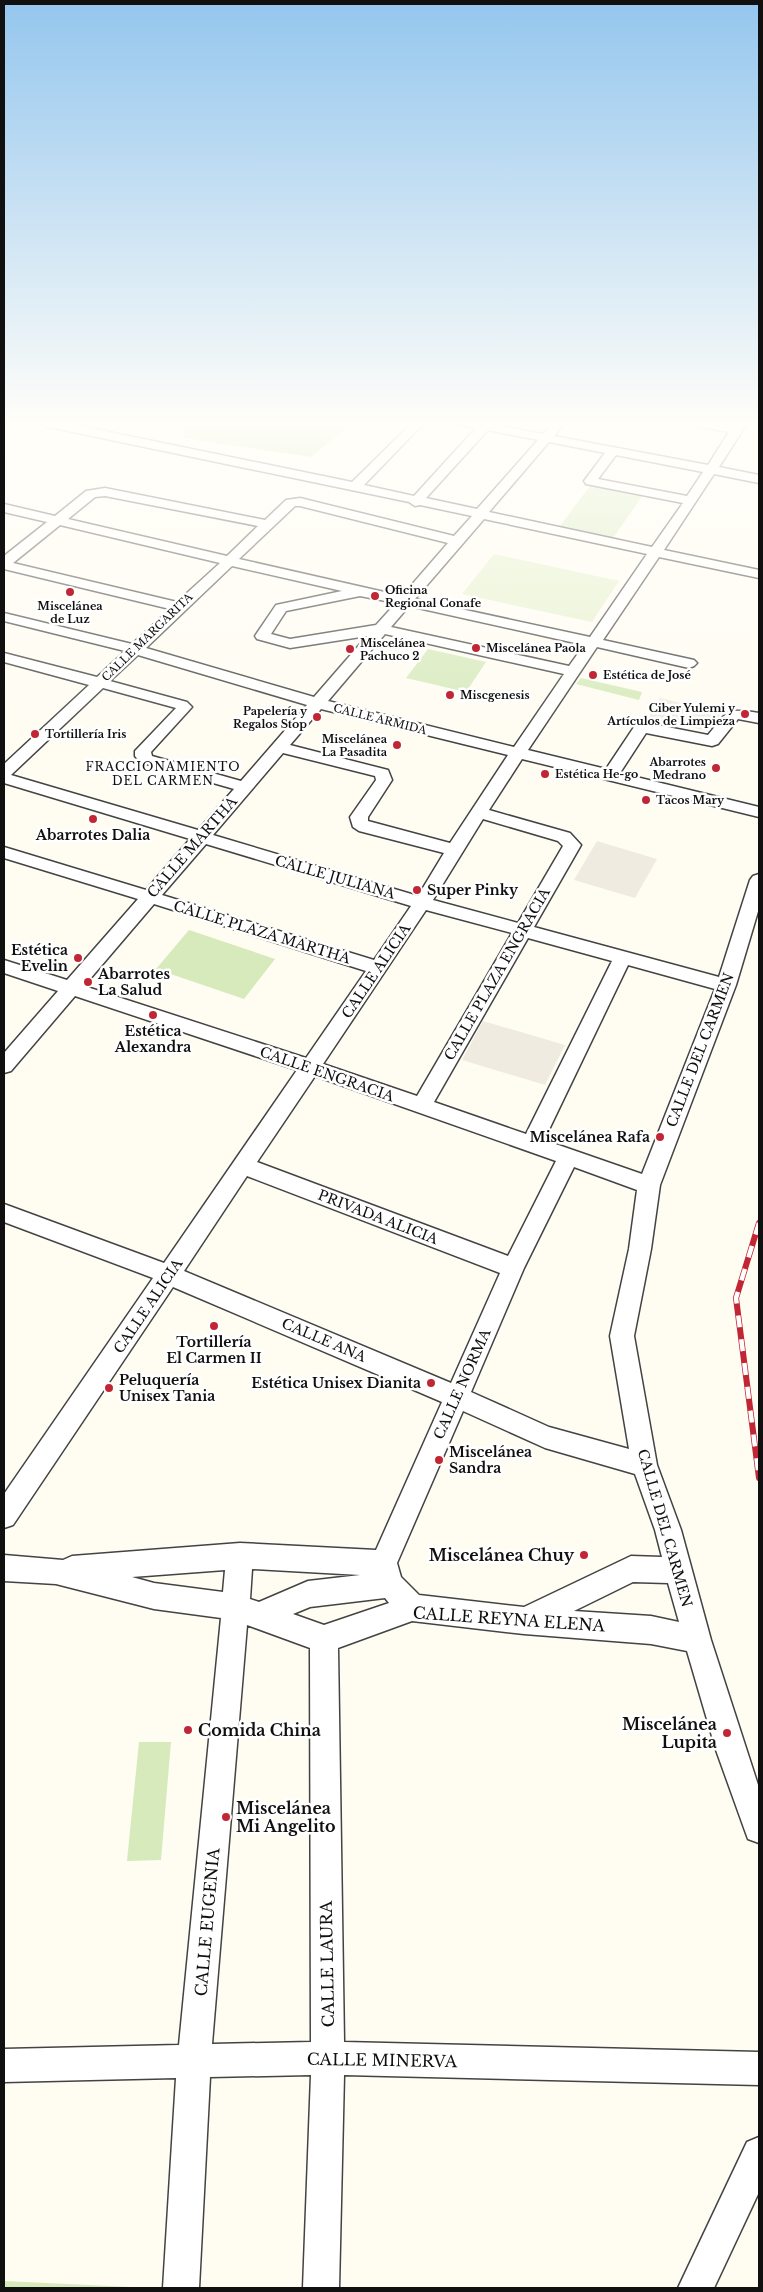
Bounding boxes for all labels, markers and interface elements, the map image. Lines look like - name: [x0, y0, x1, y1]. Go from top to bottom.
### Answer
- place label: Oficina Regional Conafe: [385, 583, 482, 610]
- marker: Miscelánea de Luz: [64, 586, 76, 598]
- street label: CALLE MARGARITA: [99, 590, 196, 684]
- marker: Oficina Regional Conafe: [369, 590, 381, 602]
- place label: Miscelánea de Luz: [37, 599, 103, 626]
- place label: Miscelánea Pachuco 2: [360, 636, 426, 663]
- place label: Miscelánea Paola: [486, 641, 586, 655]
- marker: Miscelánea Paola: [470, 642, 482, 654]
- marker: Miscelánea Pachuco 2: [344, 643, 356, 655]
- place label: Estética de José: [603, 668, 691, 682]
- marker: Estética de José: [587, 669, 599, 681]
- place label: Miscgenesis: [460, 688, 530, 702]
- marker: Miscgenesis: [444, 689, 456, 701]
- street label: CALLE ARMIDA: [332, 701, 429, 737]
- place label: Ciber Yulemi y Artículos de Limpieza: [606, 701, 736, 728]
- place label: Papelería y Regalos Stop: [233, 704, 308, 731]
- marker: Ciber Yulemi y Artículos de Limpieza: [739, 708, 751, 720]
- marker: Papelería y Regalos Stop: [311, 711, 323, 723]
- place label: Tortillería Iris: [45, 727, 126, 741]
- marker: Tortillería Iris: [29, 728, 41, 740]
- place label: Miscelánea La Pasadita: [322, 732, 388, 759]
- marker: Miscelánea La Pasadita: [391, 739, 403, 751]
- place label: Abarrotes Medrano: [648, 755, 706, 782]
- district label: FRACCIONAMIENTO DEL CARMEN: [85, 759, 241, 788]
- marker: Abarrotes Medrano: [710, 762, 722, 774]
- place label: Estética He-go: [555, 767, 638, 781]
- marker: Estética He-go: [539, 768, 551, 780]
- street label: CALLE MARTHA: [143, 793, 241, 901]
- place label: Tacos Mary: [656, 793, 725, 807]
- marker: Tacos Mary: [640, 794, 652, 806]
- marker: Abarrotes Dalia: [87, 813, 99, 825]
- place label: Abarrotes Dalia: [35, 826, 150, 844]
- street label: CALLE JULIANA: [273, 851, 397, 903]
- place label: Super Pinky: [427, 881, 519, 899]
- marker: Super Pinky: [411, 884, 423, 896]
- street label: CALLE PLAZA ENGRACIA: [440, 884, 554, 1064]
- street label: CALLE PLAZA MARTHA: [171, 896, 353, 968]
- street label: CALLE ALICIA: [338, 920, 414, 1022]
- place label: Estética Evelin: [11, 941, 68, 975]
- marker: Estética Evelin: [72, 952, 84, 964]
- place label: Abarrotes La Salud: [97, 965, 170, 999]
- street label: CALLE DEL CARMEN: [662, 970, 738, 1130]
- marker: Abarrotes La Salud: [82, 976, 94, 988]
- marker: Estética Alexandra: [147, 1009, 159, 1021]
- place label: Estética Alexandra: [114, 1022, 191, 1056]
- street label: CALLE ENGRACIA: [257, 1043, 397, 1105]
- place label: Miscelánea Rafa: [529, 1128, 650, 1146]
- marker: Miscelánea Rafa: [654, 1131, 666, 1143]
- street label: PRIVADA ALICIA: [315, 1186, 441, 1248]
- street label: CALLE ALICIA: [110, 1255, 186, 1357]
- street label: CALLE ANA: [279, 1314, 369, 1366]
- marker: Tortillería El Carmen II: [208, 1320, 220, 1332]
- street label: CALLE NORMA: [430, 1326, 495, 1442]
- place label: Tortillería El Carmen II: [166, 1333, 262, 1367]
- place label: Peluquería Unisex Tania: [119, 1371, 215, 1405]
- place label: Estética Unisex Dianita: [251, 1374, 421, 1392]
- marker: Estética Unisex Dianita: [425, 1377, 437, 1389]
- marker: Peluquería Unisex Tania: [103, 1382, 115, 1394]
- place label: Miscelánea Sandra: [449, 1443, 532, 1477]
- street label: CALLE DEL CARMEN: [634, 1447, 696, 1610]
- marker: Miscelánea Sandra: [433, 1454, 445, 1466]
- place label: Miscelánea Chuy: [429, 1545, 575, 1565]
- marker: Miscelánea Chuy: [578, 1549, 590, 1561]
- street label: CALLE REYNA ELENA: [412, 1602, 606, 1636]
- place label: Miscelánea Lupita: [622, 1714, 717, 1752]
- place label: Comida China: [198, 1720, 321, 1740]
- marker: Comida China: [182, 1724, 194, 1736]
- marker: Miscelánea Lupita: [721, 1727, 733, 1739]
- place label: Miscelánea Mi Angelito: [236, 1798, 335, 1836]
- marker: Miscelánea Mi Angelito: [220, 1811, 232, 1823]
- street label: CALLE EUGENIA: [191, 1846, 224, 1997]
- street label: CALLE LAURA: [316, 1900, 338, 2028]
- street label: CALLE MINERVA: [307, 2049, 458, 2071]

